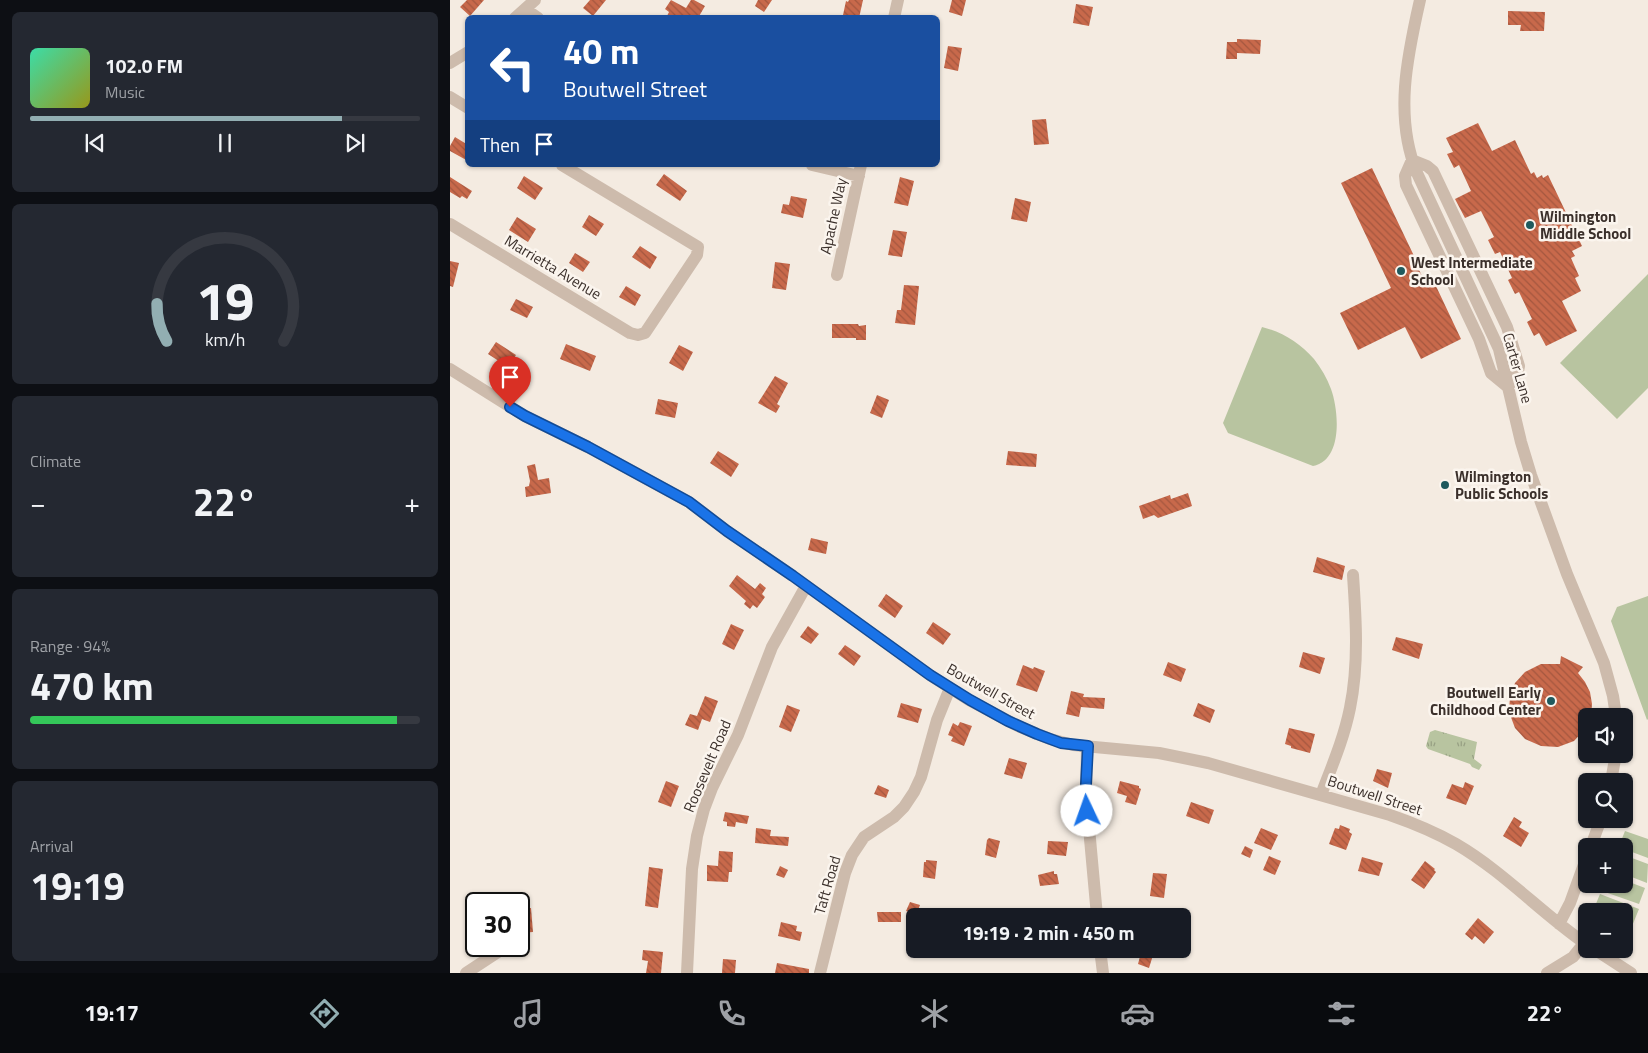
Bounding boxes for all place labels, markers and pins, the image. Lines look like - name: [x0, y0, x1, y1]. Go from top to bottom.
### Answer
- place label: Wilmington Middle School: [1540, 205, 1631, 245]
- marker: Wilmington Middle School: [1524, 219, 1536, 231]
- place label: West Intermediate School: [1411, 251, 1533, 291]
- marker: West Intermediate School: [1395, 265, 1407, 277]
- pin: [489, 356, 531, 407]
- place label: Wilmington Public Schools: [1455, 465, 1548, 505]
- marker: Wilmington Public Schools: [1439, 479, 1451, 491]
- place label: Boutwell Early Childhood Center: [1430, 681, 1541, 721]
- marker: Boutwell Early Childhood Center: [1545, 695, 1557, 707]

